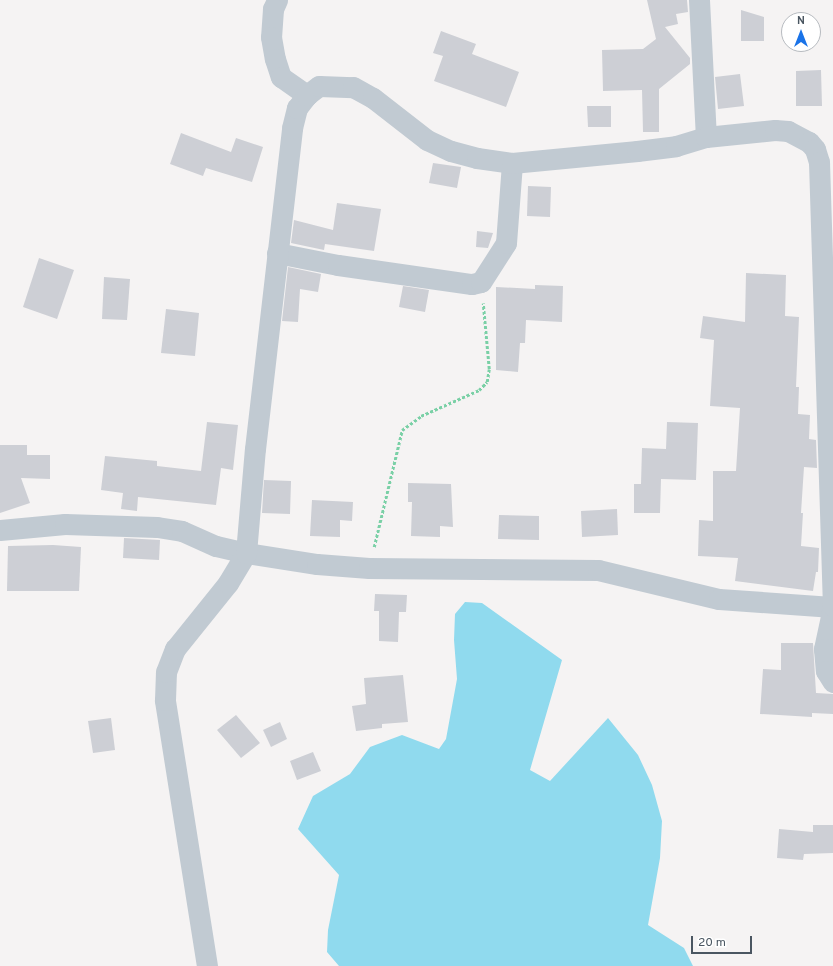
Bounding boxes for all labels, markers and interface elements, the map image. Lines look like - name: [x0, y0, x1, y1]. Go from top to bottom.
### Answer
- north arrow: [781, 12, 821, 52]
- text: N: [797, 14, 805, 28]
- scale bar: [693, 928, 754, 954]
- text: 20 m: [698, 935, 726, 951]

